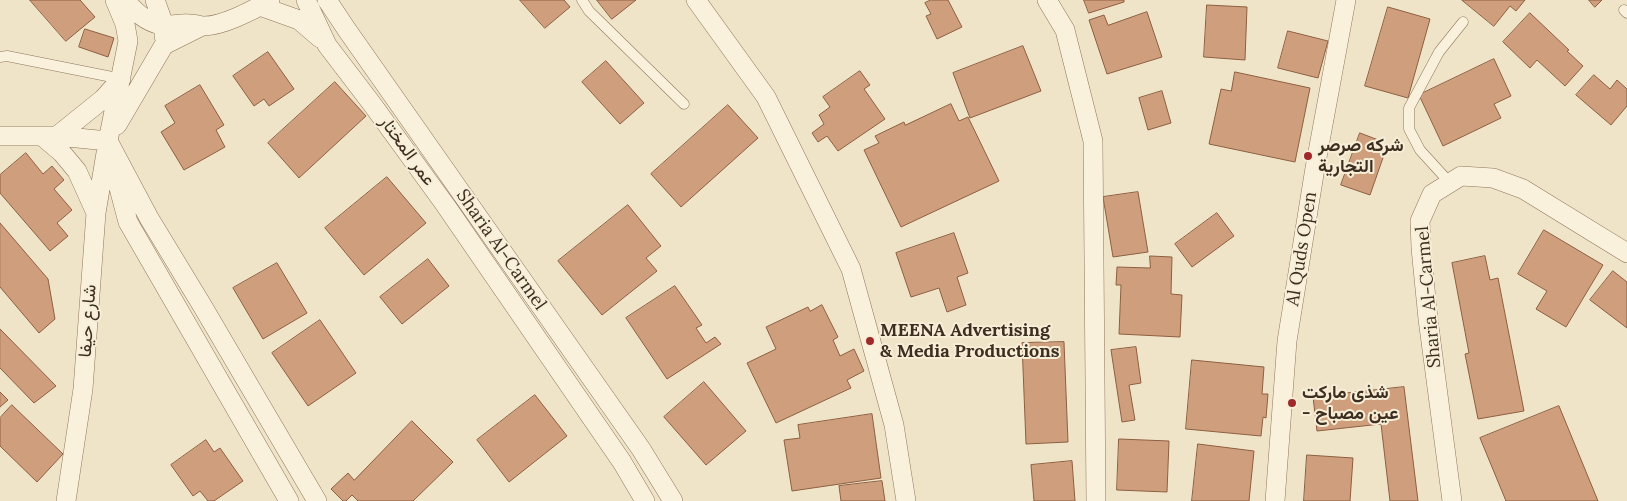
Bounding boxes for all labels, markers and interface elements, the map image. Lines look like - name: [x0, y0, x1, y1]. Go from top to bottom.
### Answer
- street label: عمر المختار: [374, 112, 440, 190]
- place label: شركه صرصر التجارية: [1318, 135, 1404, 178]
- marker: شركه صرصر التجارية: [1302, 150, 1314, 162]
- street label: Sharia Al-Carmel: [451, 185, 551, 315]
- street label: Al Quds Open: [1282, 190, 1322, 308]
- street label: Sharia Al-Carmel: [1412, 225, 1446, 369]
- street label: شارع حيفا: [75, 284, 101, 358]
- place label: MEENA Advertising & Media Productions: [880, 320, 1059, 362]
- marker: MEENA Advertising & Media Productions: [864, 335, 876, 347]
- place label: شذى ماركت - عين مصباح: [1302, 382, 1399, 424]
- marker: شذى ماركت - عين مصباح: [1286, 397, 1298, 409]

